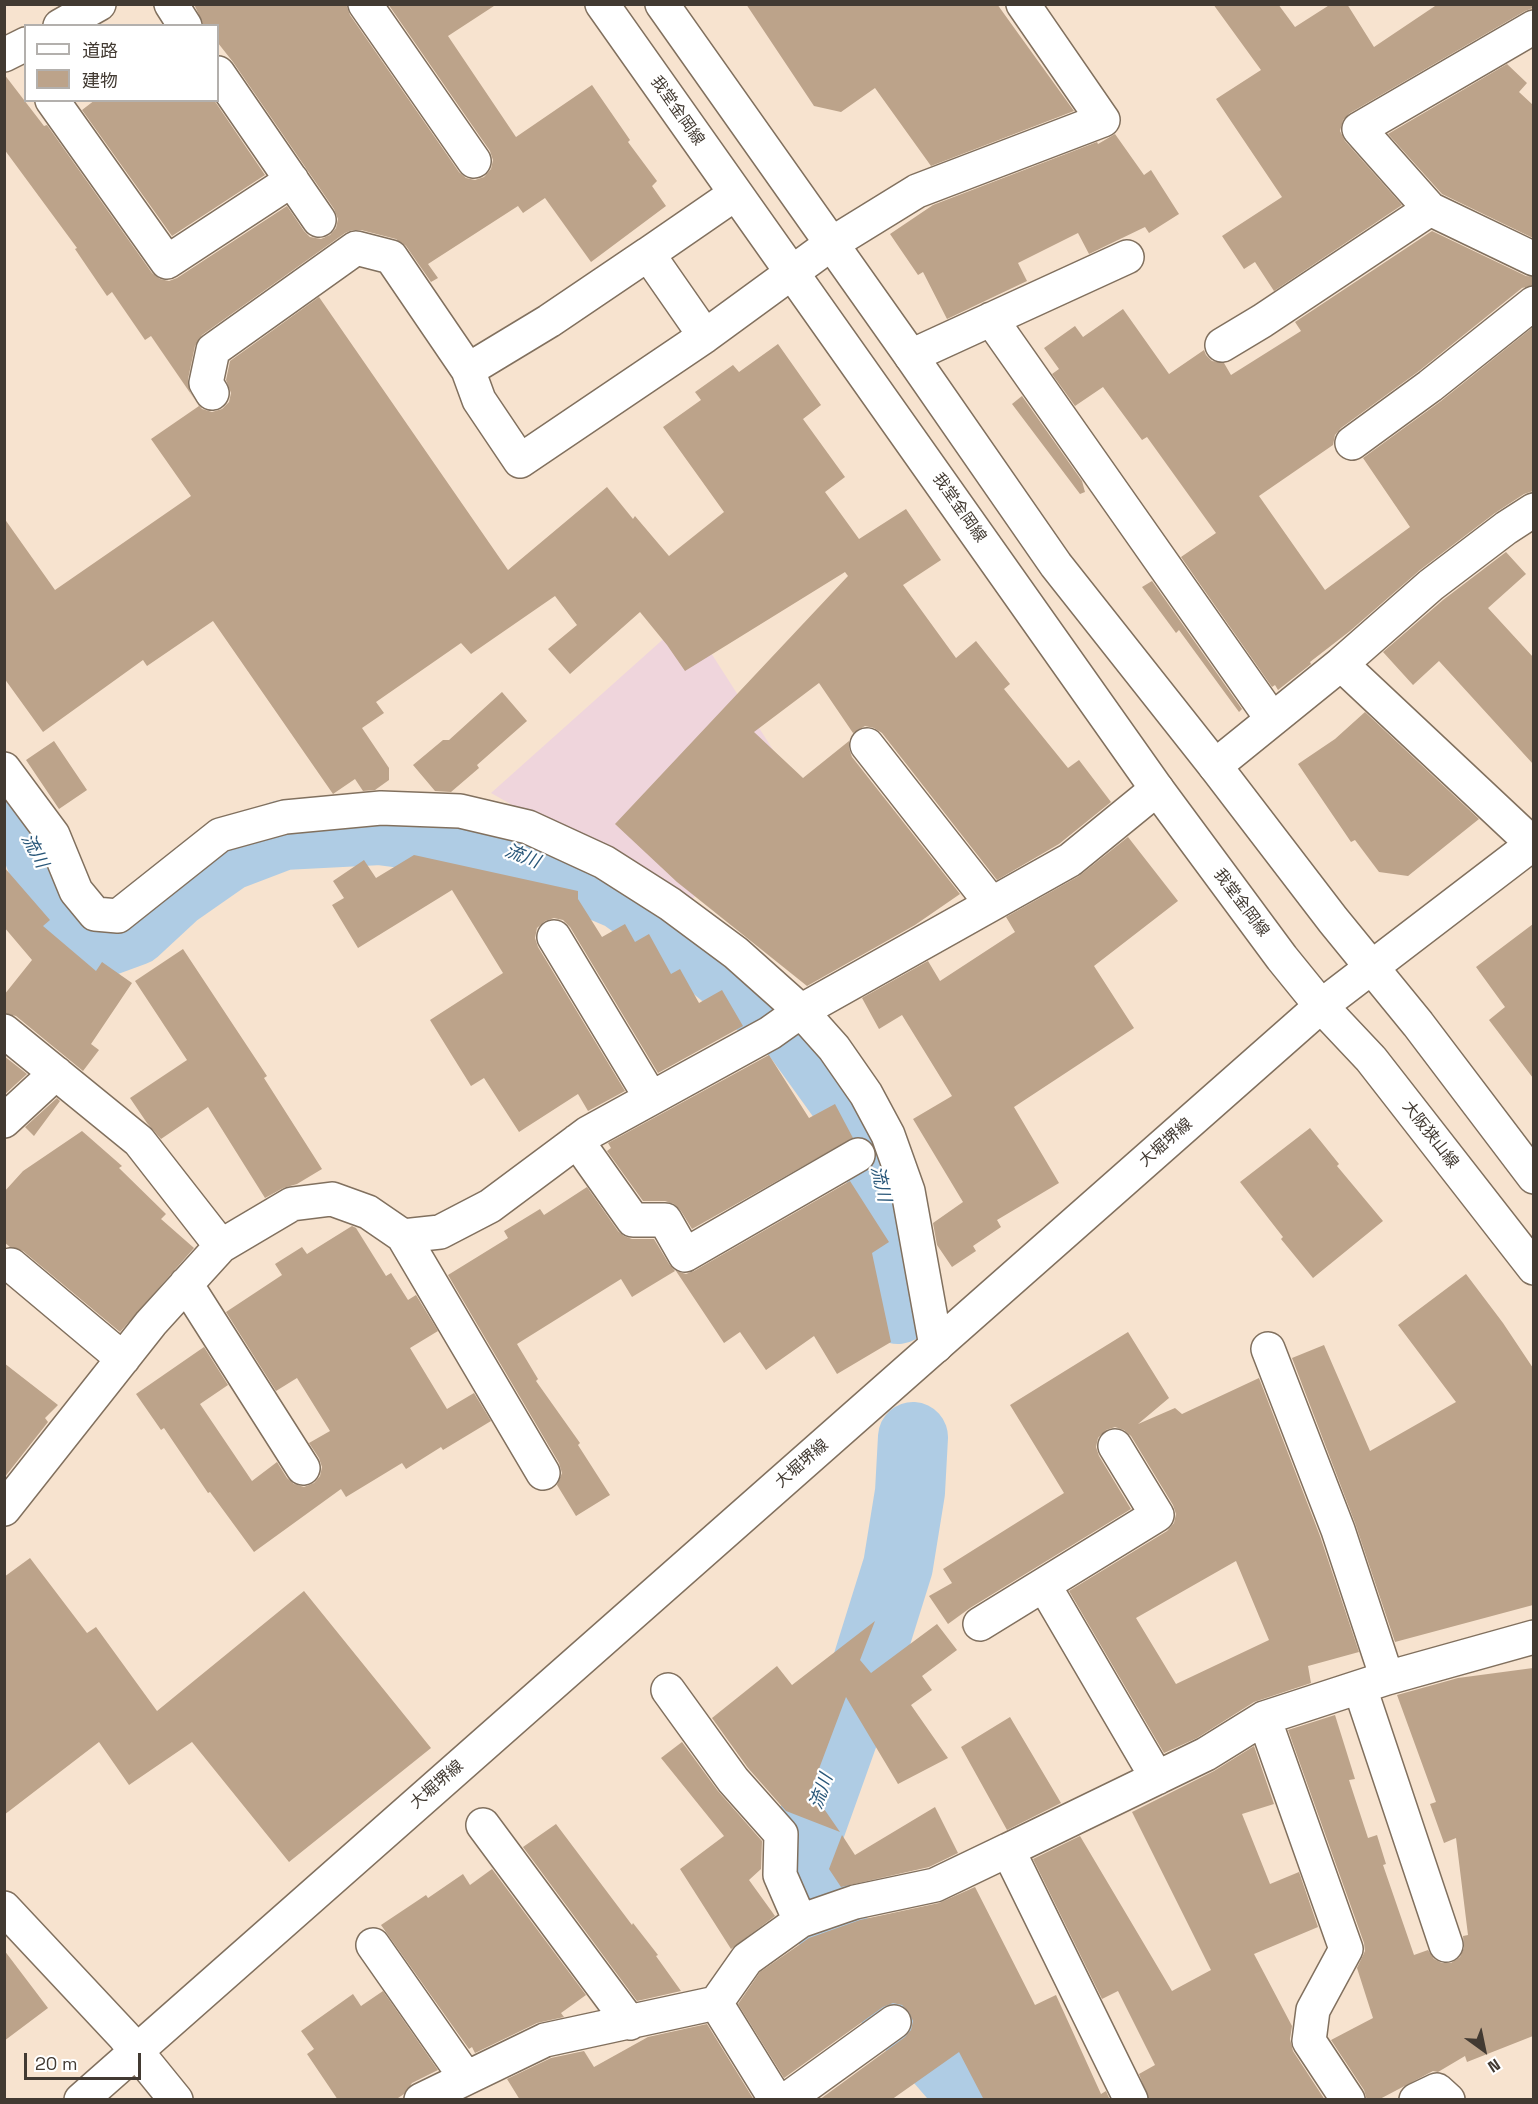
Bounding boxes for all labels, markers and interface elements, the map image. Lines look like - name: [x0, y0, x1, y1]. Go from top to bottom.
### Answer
- legend: [24, 24, 219, 102]
- text: 道路: [82, 39, 118, 62]
- text: 建物: [82, 69, 118, 92]
- street label: 我堂金岡線: [646, 73, 708, 149]
- street label: 我堂金岡線: [928, 470, 990, 546]
- water label: 流川: [16, 830, 52, 872]
- water label: 流川: [501, 840, 543, 874]
- street label: 我堂金岡線: [1209, 865, 1273, 941]
- street label: 大阪狭山線: [1398, 1098, 1462, 1172]
- street label: 大堀堺線: [1136, 1115, 1196, 1171]
- water label: 流川: [865, 1164, 895, 1204]
- street label: 大堀堺線: [772, 1436, 832, 1492]
- street label: 大堀堺線: [407, 1757, 467, 1813]
- water label: 流川: [806, 1771, 838, 1813]
- north arrow: [1454, 2020, 1514, 2080]
- scale bar: [27, 2041, 144, 2079]
- text: 20 m: [35, 2052, 78, 2075]
- text: N: [1484, 2054, 1504, 2077]

